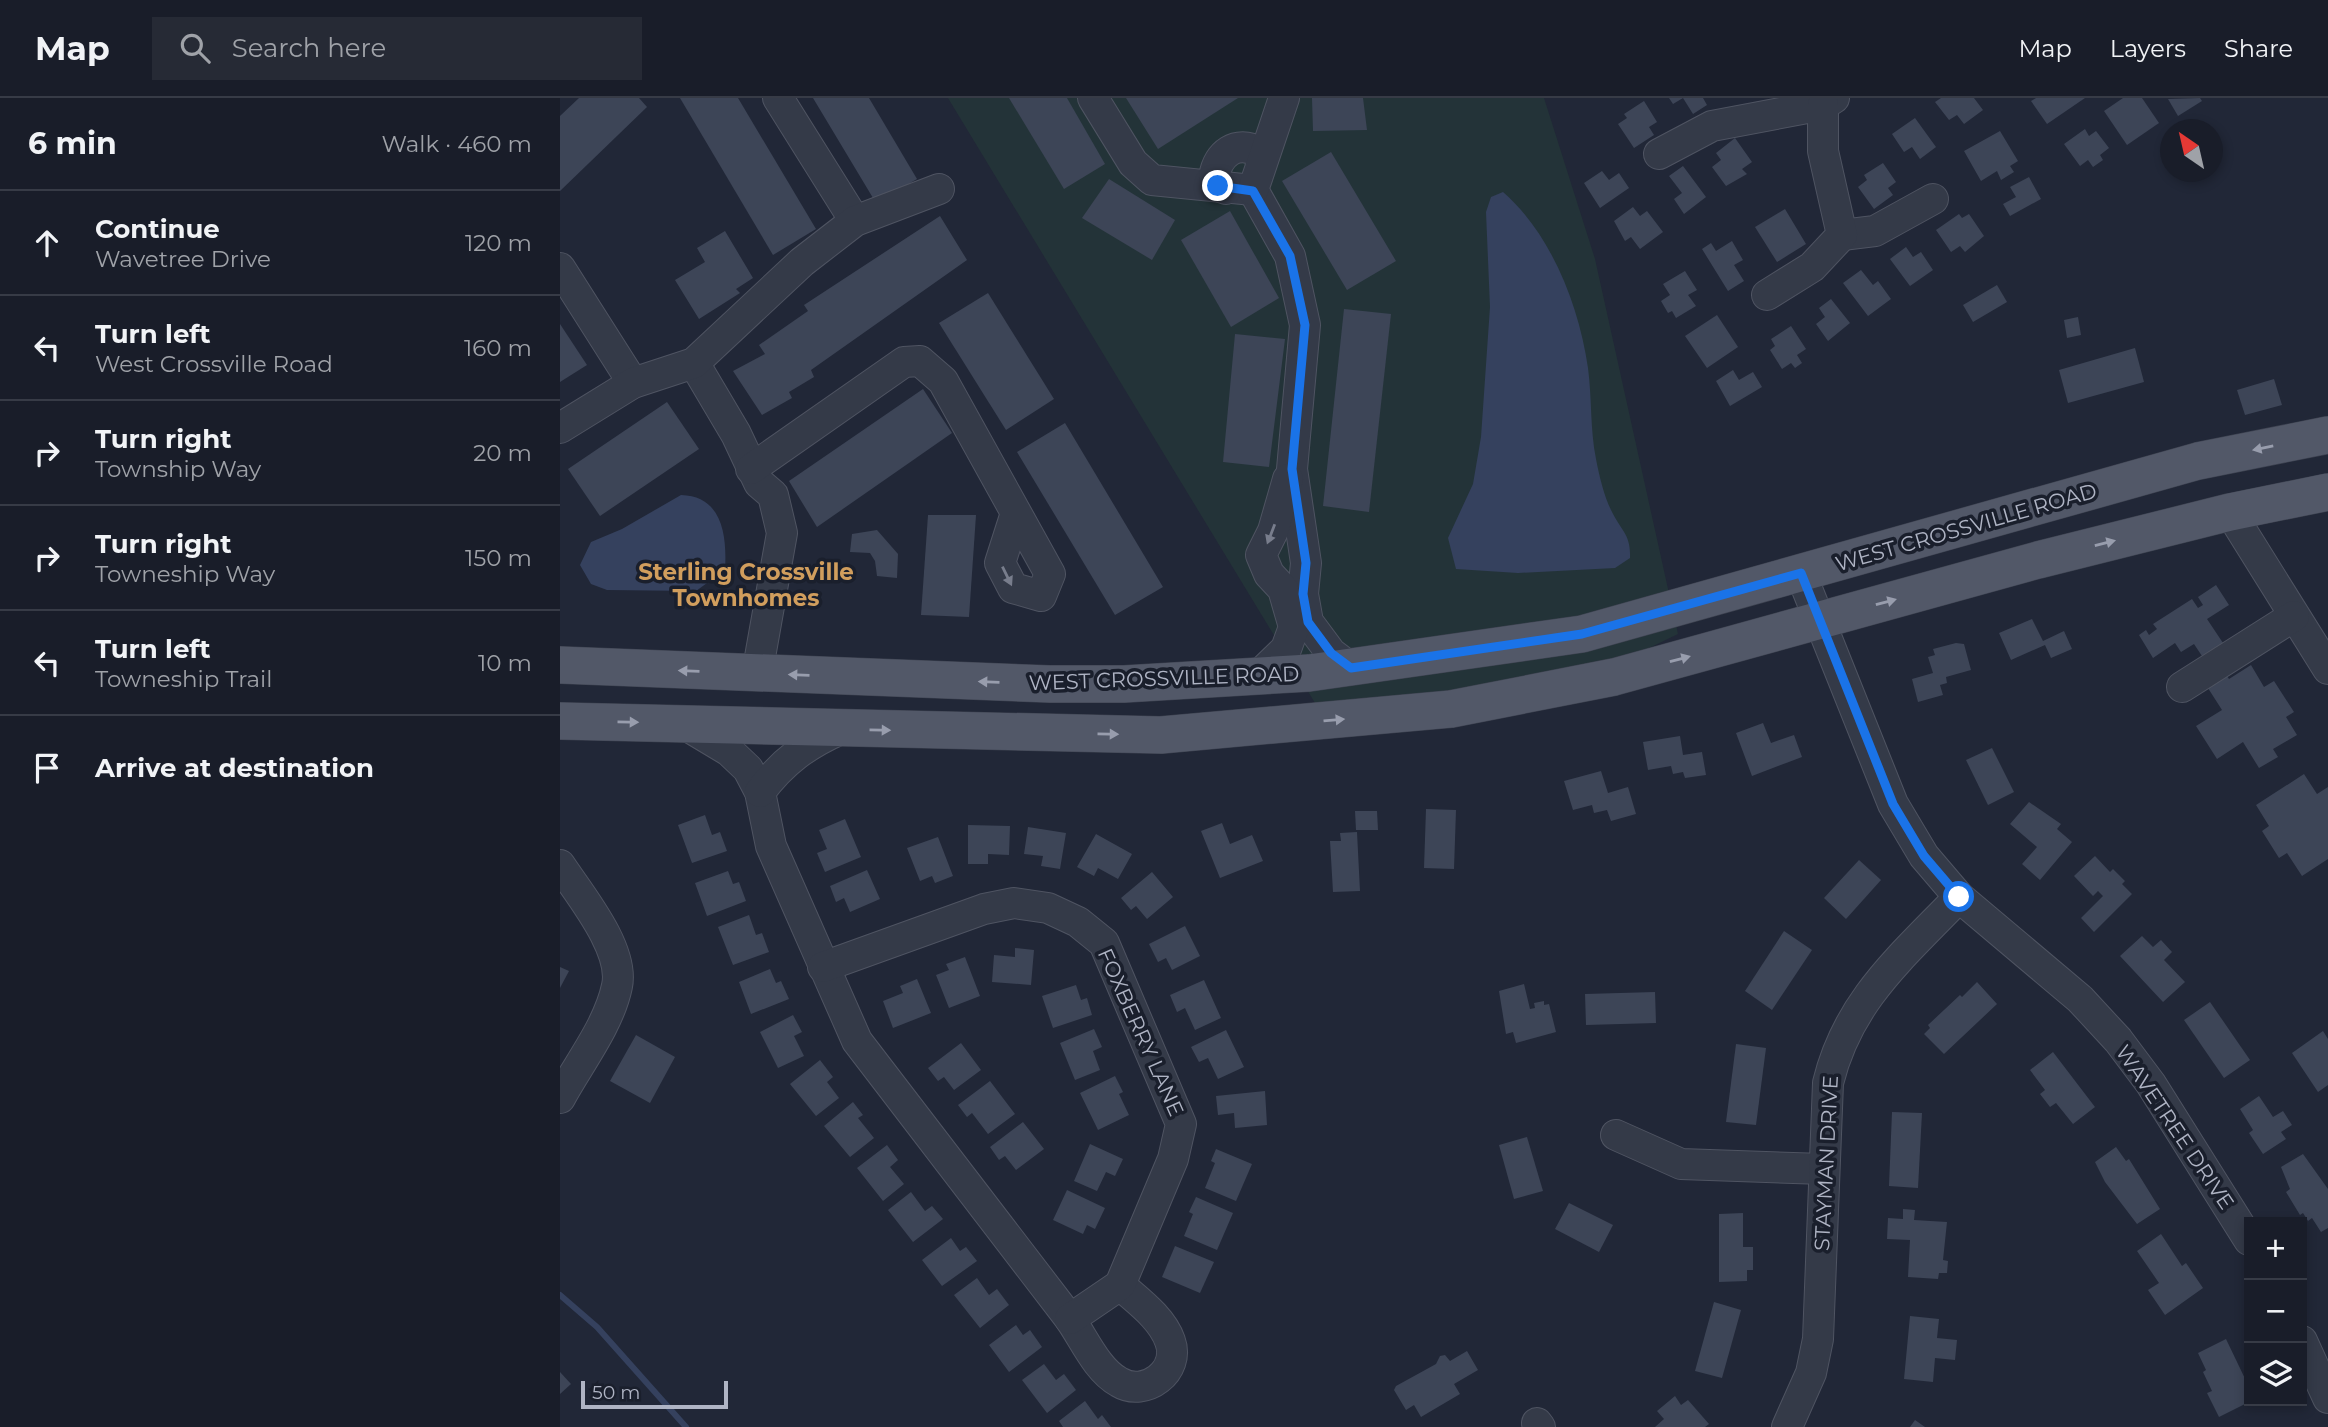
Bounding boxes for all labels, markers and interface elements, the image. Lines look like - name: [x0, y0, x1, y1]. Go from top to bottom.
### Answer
- search box: [152, 17, 642, 80]
- text: Map: [35, 28, 110, 68]
- icon: search: [176, 29, 214, 67]
- text: Search here: [232, 32, 386, 64]
- text: Map: [2018, 34, 2072, 63]
- text: Layers: [2110, 34, 2186, 63]
- text: Share: [2224, 34, 2293, 63]
- north arrow: [2160, 119, 2223, 182]
- text: 6 min: [28, 125, 117, 162]
- text: Walk · 460 m: [381, 130, 532, 158]
- route end: [1202, 170, 1233, 201]
- text: Continue: [95, 213, 220, 245]
- icon: ahead: [28, 224, 66, 262]
- text: 120 m: [465, 229, 532, 257]
- text: Wavetree Drive: [95, 245, 271, 273]
- text: Turn left: [95, 318, 211, 350]
- icon: left: [28, 329, 66, 367]
- text: 160 m: [464, 334, 532, 362]
- text: West Crossville Road: [95, 350, 333, 378]
- text: Turn right: [95, 423, 231, 455]
- icon: right: [28, 434, 66, 472]
- text: 20 m: [473, 439, 532, 467]
- one-way arrow: [2252, 442, 2274, 453]
- text: Township Way: [95, 455, 261, 483]
- street label: WEST CROSSVILLE ROAD: [1832, 478, 2100, 576]
- one-way arrow: [1265, 524, 1276, 545]
- text: Turn right: [95, 528, 231, 560]
- one-way arrow: [2094, 537, 2116, 548]
- icon: right: [28, 539, 66, 577]
- text: 150 m: [465, 544, 532, 572]
- district label: Sterling Crossville Townhomes: [638, 558, 854, 612]
- text: Towneship Way: [95, 560, 275, 588]
- one-way arrow: [1001, 566, 1012, 586]
- one-way arrow: [1875, 596, 1897, 607]
- text: Turn left: [95, 633, 211, 665]
- icon: left: [28, 644, 66, 682]
- text: 10 m: [478, 649, 532, 677]
- one-way arrow: [1669, 653, 1690, 663]
- street label: WEST CROSSVILLE ROAD: [1028, 661, 1300, 695]
- text: Towneship Trail: [95, 665, 272, 693]
- one-way arrow: [678, 665, 700, 676]
- one-way arrow: [787, 670, 809, 681]
- one-way arrow: [978, 677, 1000, 688]
- one-way arrow: [1324, 714, 1346, 725]
- one-way arrow: [617, 717, 639, 728]
- one-way arrow: [869, 724, 891, 736]
- one-way arrow: [1097, 728, 1119, 740]
- icon: arrive: [28, 749, 66, 787]
- text: Arrive at destination: [95, 752, 374, 784]
- route start: [1943, 881, 1974, 912]
- street label: FOXBERRY LANE: [1093, 944, 1189, 1120]
- street label: WAVETREE DRIVE: [2111, 1040, 2239, 1214]
- street label: STAYMAN DRIVE: [1809, 1075, 1843, 1251]
- map controls: [2244, 1217, 2307, 1406]
- button: +: [2244, 1217, 2307, 1280]
- button: −: [2244, 1280, 2307, 1343]
- button: layers: [2244, 1343, 2307, 1406]
- scale bar: [581, 1378, 728, 1410]
- text: 50 m: [592, 1381, 640, 1404]

